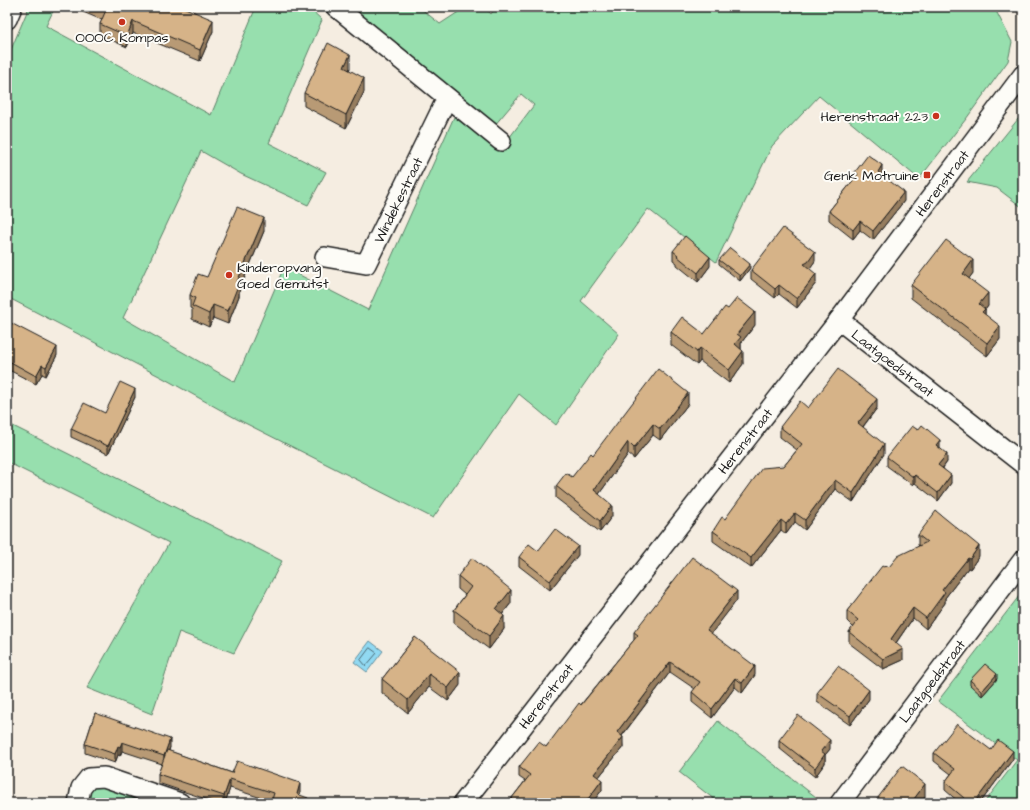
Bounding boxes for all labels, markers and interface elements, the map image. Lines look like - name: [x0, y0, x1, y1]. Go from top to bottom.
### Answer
- marker: OOOC Kompas: [117, 17, 127, 27]
- place label: OOOC Kompas: [76, 28, 168, 48]
- place label: Herenstraat 223: [821, 107, 928, 127]
- marker: Herenstraat 223: [931, 111, 941, 121]
- street label: Herenstraat: [911, 146, 975, 221]
- street label: Windekestraat: [369, 154, 429, 247]
- place label: Genk Motruine: [824, 166, 919, 186]
- marker: Genk Motruine: [922, 170, 932, 180]
- place label: Kinderopvang Goed Gemutst: [237, 258, 329, 294]
- marker: Kinderopvang Goed Gemutst: [224, 270, 234, 280]
- street label: Laatgoedstraat: [847, 325, 938, 403]
- street label: Herenstraat: [714, 404, 778, 479]
- street label: Laatgoedstraat: [895, 635, 971, 727]
- street label: Herenstraat: [515, 659, 579, 734]

